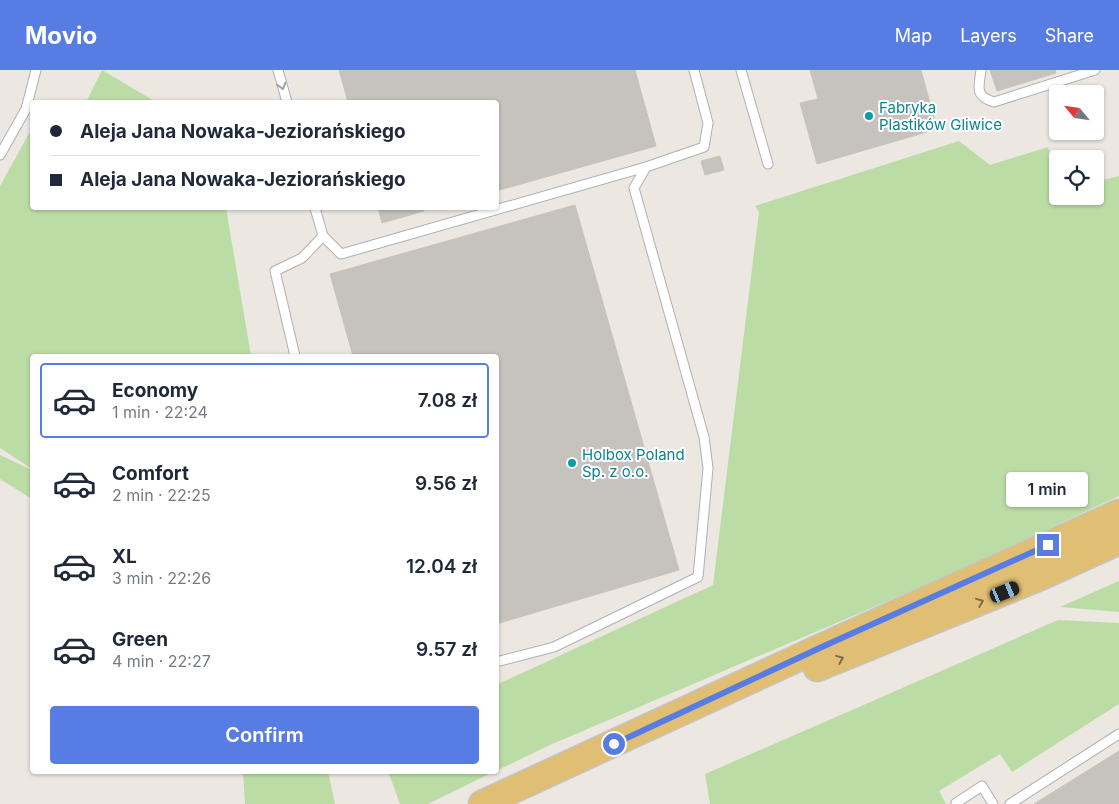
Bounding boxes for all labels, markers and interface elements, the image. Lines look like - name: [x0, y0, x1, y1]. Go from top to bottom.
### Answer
- text: Movio: [25, 21, 97, 50]
- text: Map: [895, 25, 932, 46]
- text: Layers: [960, 25, 1017, 46]
- text: Share: [1045, 25, 1094, 46]
- one-way arrow: [277, 82, 287, 90]
- north arrow: [1049, 85, 1104, 140]
- map controls: [1049, 85, 1104, 205]
- place label: Fabryka Plastików Gliwice: [879, 98, 1002, 134]
- marker: Fabryka Plastików Gliwice: [863, 110, 875, 122]
- text: Aleja Jana Nowaka-Jeziorańskiego: [80, 120, 406, 143]
- button: locate: [1049, 150, 1104, 205]
- text: Aleja Jana Nowaka-Jeziorańskiego: [80, 168, 406, 191]
- icon: car: [52, 378, 97, 423]
- text: Economy: [112, 379, 198, 402]
- text: 7.08 zł: [418, 389, 477, 412]
- text: 1 min · 22:24: [112, 402, 208, 422]
- place label: Holbox Poland Sp. z o.o.: [582, 445, 685, 481]
- marker: Holbox Poland Sp. z o.o.: [566, 457, 578, 469]
- icon: car: [52, 461, 97, 506]
- text: Comfort: [112, 462, 189, 485]
- text: 9.56 zł: [415, 472, 477, 495]
- callout: 1 min: [1007, 472, 1089, 508]
- text: 1 min: [1027, 479, 1067, 499]
- text: 2 min · 22:25: [112, 485, 211, 505]
- route end: [1037, 534, 1059, 556]
- icon: car: [52, 544, 97, 589]
- text: XL: [112, 545, 137, 568]
- text: 12.04 zł: [406, 555, 477, 578]
- text: 3 min · 22:26: [112, 568, 211, 588]
- car: [988, 579, 1021, 605]
- one-way arrow: [975, 597, 984, 608]
- icon: car: [52, 627, 97, 672]
- text: Green: [112, 628, 168, 651]
- text: 9.57 zł: [416, 638, 477, 661]
- text: 4 min · 22:27: [112, 651, 211, 671]
- one-way arrow: [836, 654, 844, 664]
- button: Confirm: [50, 706, 479, 764]
- route start: [603, 733, 625, 755]

